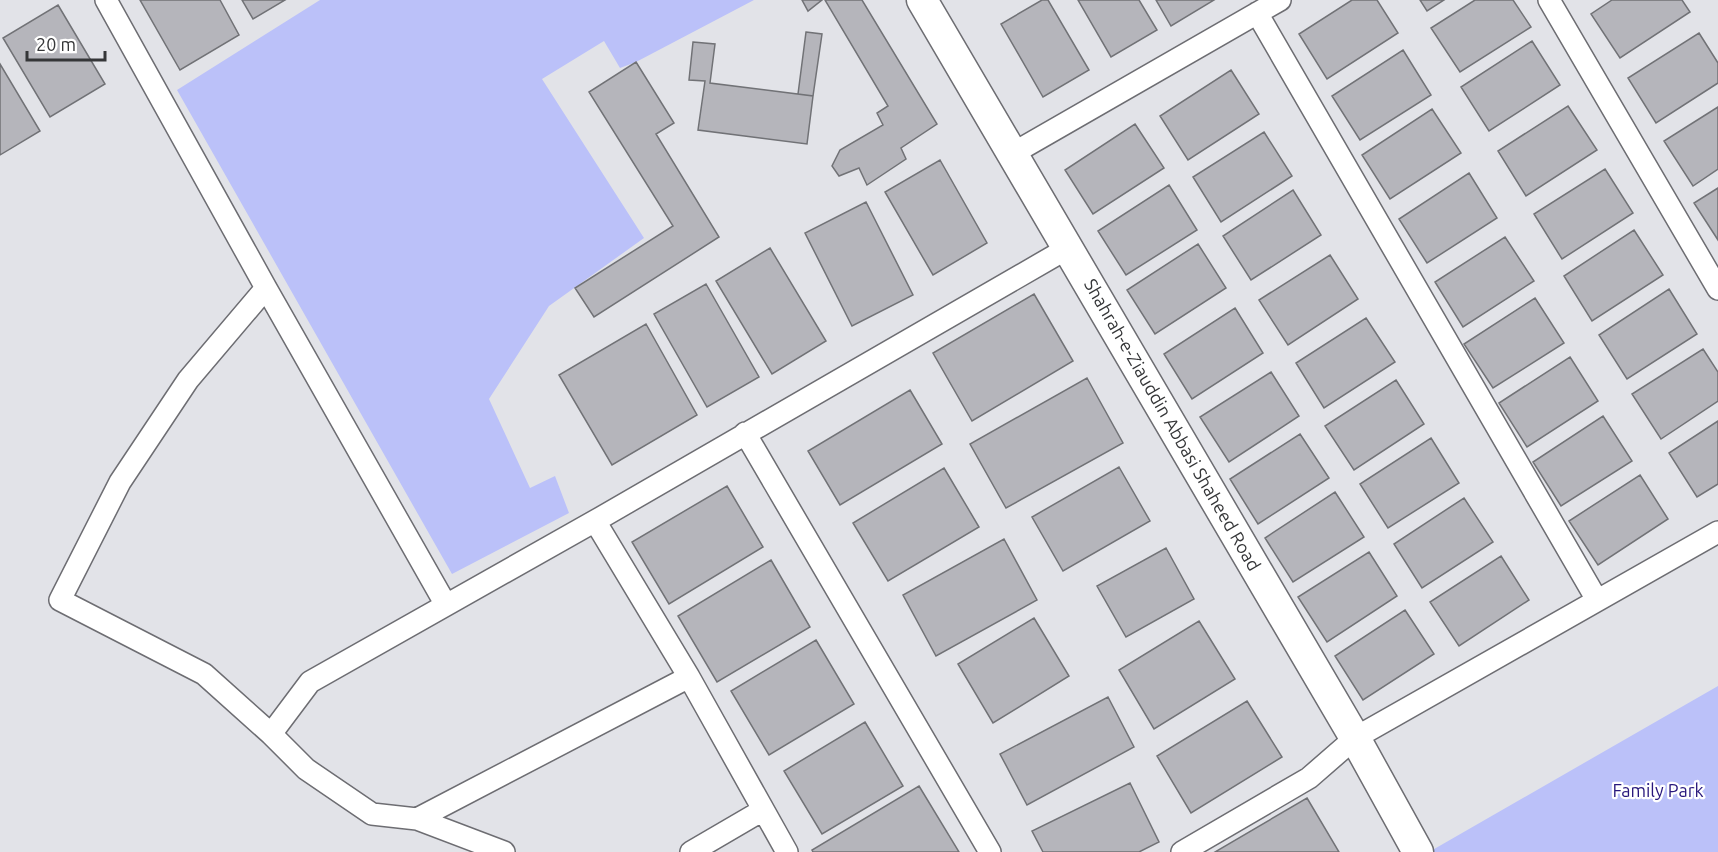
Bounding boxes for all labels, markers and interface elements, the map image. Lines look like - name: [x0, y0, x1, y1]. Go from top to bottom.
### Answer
- scale bar: [27, 24, 105, 62]
- text: 20 m: [36, 34, 76, 54]
- street label: Shahrah-e-Ziauddin Abbasi Shaheed Road: [1081, 275, 1265, 574]
- park label: Family Park: [1612, 780, 1704, 800]

